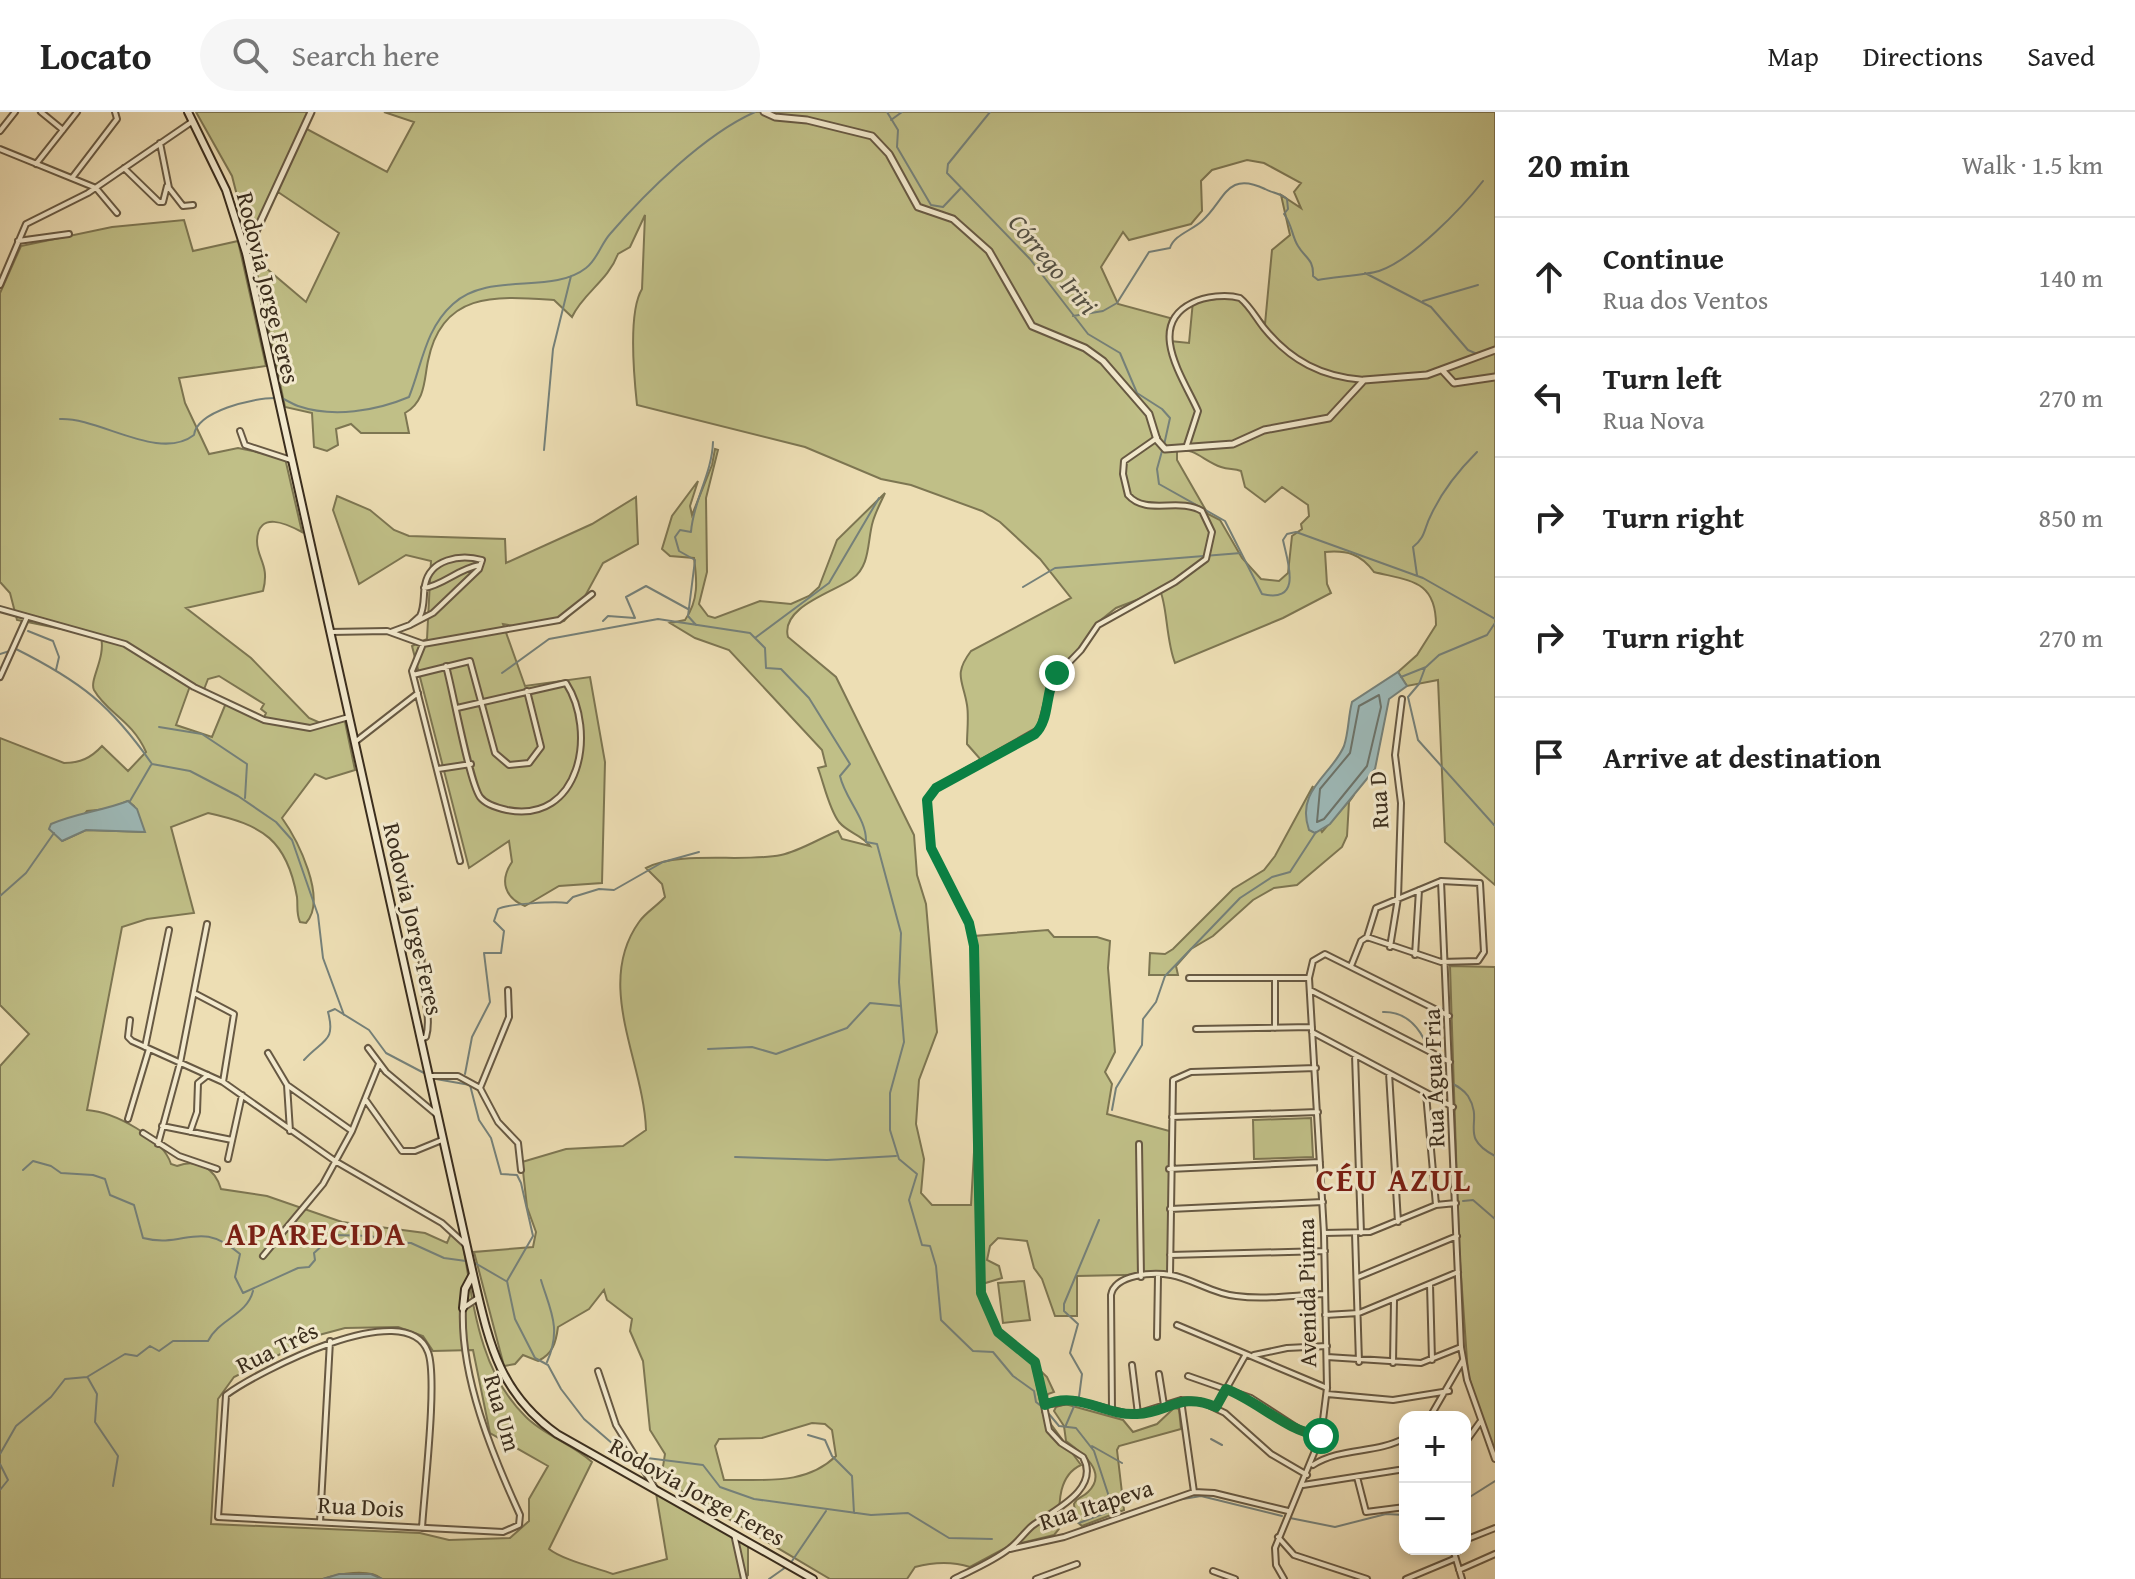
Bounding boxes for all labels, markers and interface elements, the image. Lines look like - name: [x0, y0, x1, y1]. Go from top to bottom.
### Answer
- search box: [200, 19, 760, 91]
- text: Locato: [40, 27, 152, 83]
- icon: search: [228, 33, 272, 77]
- text: Search here: [292, 33, 440, 77]
- text: Map: [1767, 35, 1819, 76]
- text: Directions: [1863, 35, 1983, 76]
- text: Saved: [2027, 35, 2095, 76]
- text: 20 min: [1527, 140, 1629, 189]
- text: Walk · 1.5 km: [1962, 145, 2103, 184]
- street label: Rodovia Jorge Feres: [228, 188, 309, 387]
- water label: Córrego Iriri: [999, 205, 1108, 323]
- text: Continue: [1603, 236, 1724, 280]
- icon: ahead: [1527, 255, 1571, 299]
- text: 140 m: [2038, 258, 2103, 297]
- text: Rua dos Ventos: [1603, 280, 1768, 319]
- text: Turn left: [1603, 356, 1722, 400]
- icon: left: [1527, 375, 1571, 419]
- text: 270 m: [2038, 378, 2103, 417]
- text: Rua Nova: [1603, 400, 1705, 439]
- icon: right: [1527, 495, 1571, 539]
- text: Turn right: [1603, 495, 1744, 539]
- text: 850 m: [2038, 498, 2103, 537]
- icon: right: [1527, 615, 1571, 659]
- text: Turn right: [1603, 615, 1744, 659]
- text: 270 m: [2038, 618, 2103, 657]
- route end: [1039, 655, 1075, 691]
- icon: arrive: [1527, 735, 1571, 779]
- text: Arrive at destination: [1603, 735, 1881, 779]
- street label: Rua D: [1360, 770, 1397, 830]
- street label: Rodovia Jorge Feres: [374, 819, 453, 1019]
- street label: Rua Água Fria: [1414, 1007, 1453, 1148]
- district label: CÉU AZUL: [1316, 1156, 1472, 1203]
- district label: APARECIDA: [225, 1210, 407, 1257]
- street label: Avenida Piuma: [1288, 1217, 1325, 1368]
- street label: Rua Três: [230, 1313, 324, 1382]
- street label: Rua Um: [475, 1370, 530, 1456]
- map controls: [1399, 1411, 1471, 1555]
- button: +: [1399, 1411, 1471, 1483]
- route start: [1303, 1418, 1339, 1454]
- street label: Rodovia Jorge Feres: [603, 1429, 792, 1555]
- street label: Rua Itapeva: [1034, 1469, 1158, 1539]
- button: −: [1399, 1483, 1471, 1555]
- street label: Rua Dois: [317, 1487, 405, 1526]

